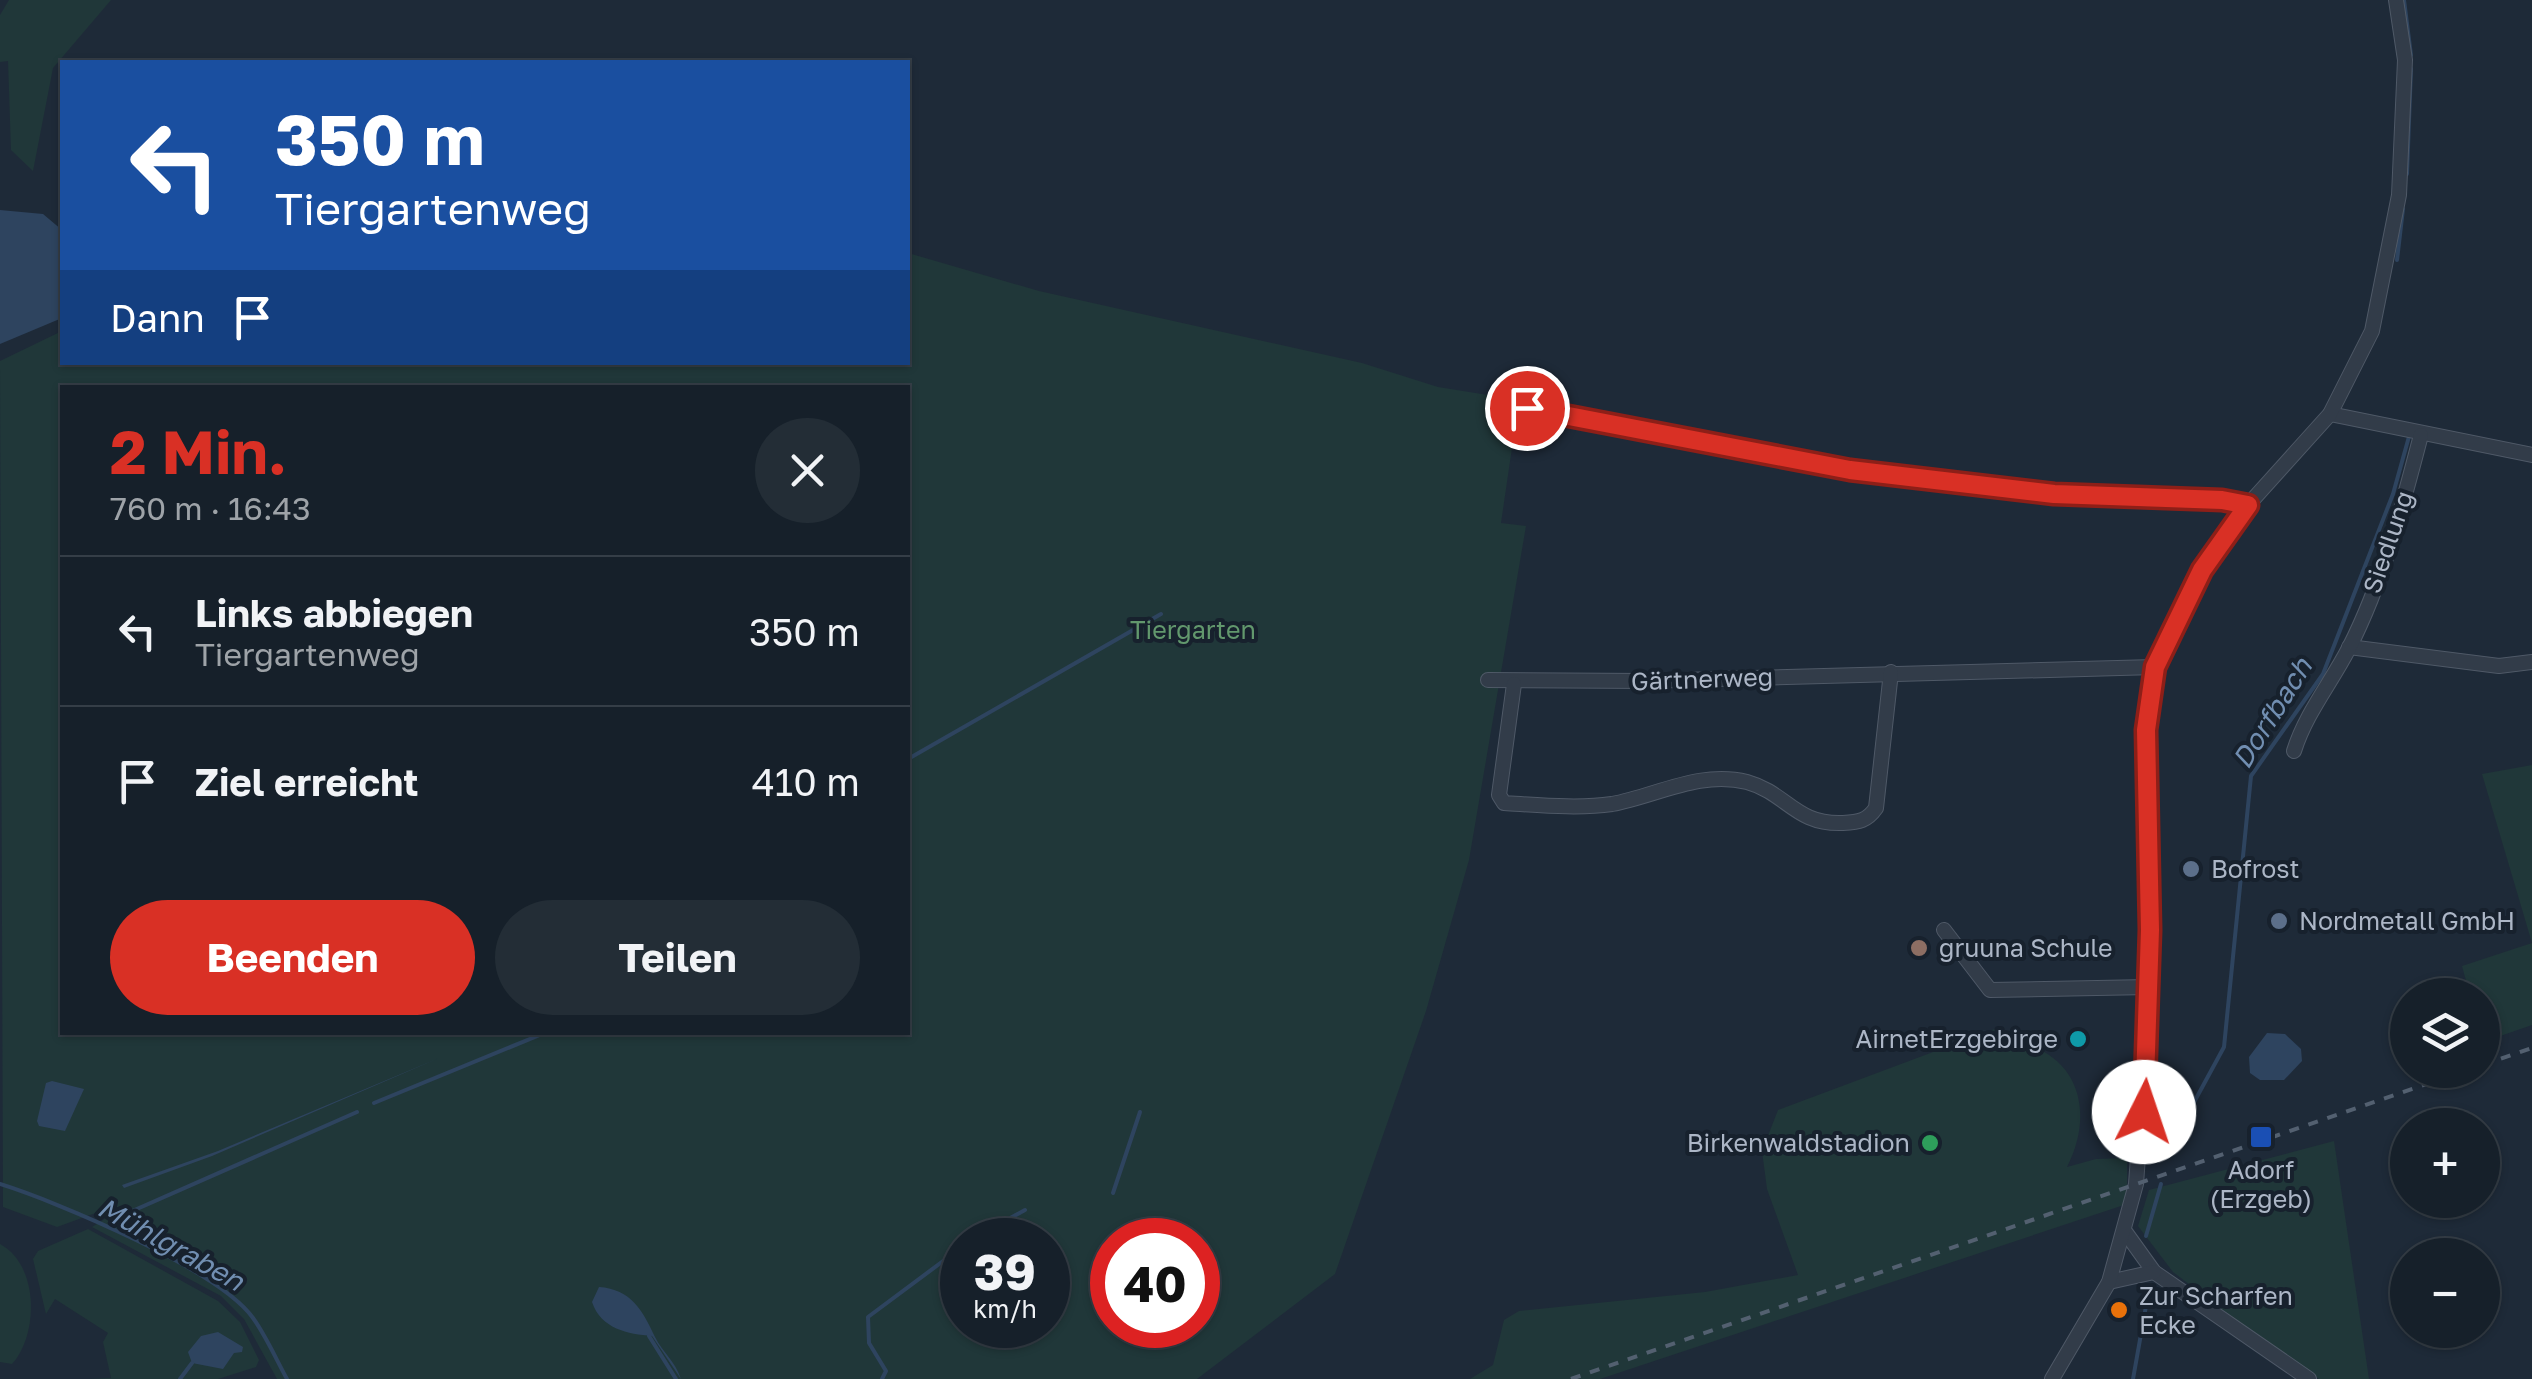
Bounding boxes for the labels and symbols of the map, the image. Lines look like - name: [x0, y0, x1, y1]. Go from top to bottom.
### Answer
- pin: [1485, 366, 1570, 451]
- street label: Siedlung: [2356, 486, 2420, 597]
- park label: Tiergarten: [1130, 614, 1256, 645]
- water label: Dorfbach: [2225, 650, 2319, 774]
- street label: Gärtnerweg: [1630, 661, 1773, 696]
- place label: Bofrost: [2211, 853, 2299, 884]
- marker: Bofrost: [2180, 858, 2202, 880]
- place label: Nordmetall GmbH: [2299, 905, 2515, 936]
- marker: Nordmetall GmbH: [2268, 910, 2290, 932]
- place label: gruuna Schule: [1939, 932, 2113, 963]
- marker: gruuna Schule: [1908, 937, 1930, 959]
- place label: AirnetErzgebirge: [1856, 1023, 2058, 1054]
- marker: AirnetErzgebirge: [2067, 1028, 2089, 1050]
- position arrow: [2092, 1060, 2196, 1164]
- marker: Adorf (Erzgeb): [2248, 1124, 2274, 1150]
- place label: Birkenwaldstadion: [1687, 1127, 1910, 1158]
- marker: Birkenwaldstadion: [1919, 1132, 1941, 1154]
- place label: Adorf (Erzgeb): [2210, 1154, 2312, 1214]
- water label: Mühlgraben: [93, 1190, 251, 1298]
- speed limit sign: 40: [1090, 1218, 1220, 1348]
- place label: Zur Scharfen Ecke: [2139, 1280, 2293, 1340]
- marker: Zur Scharfen Ecke: [2108, 1299, 2130, 1321]

